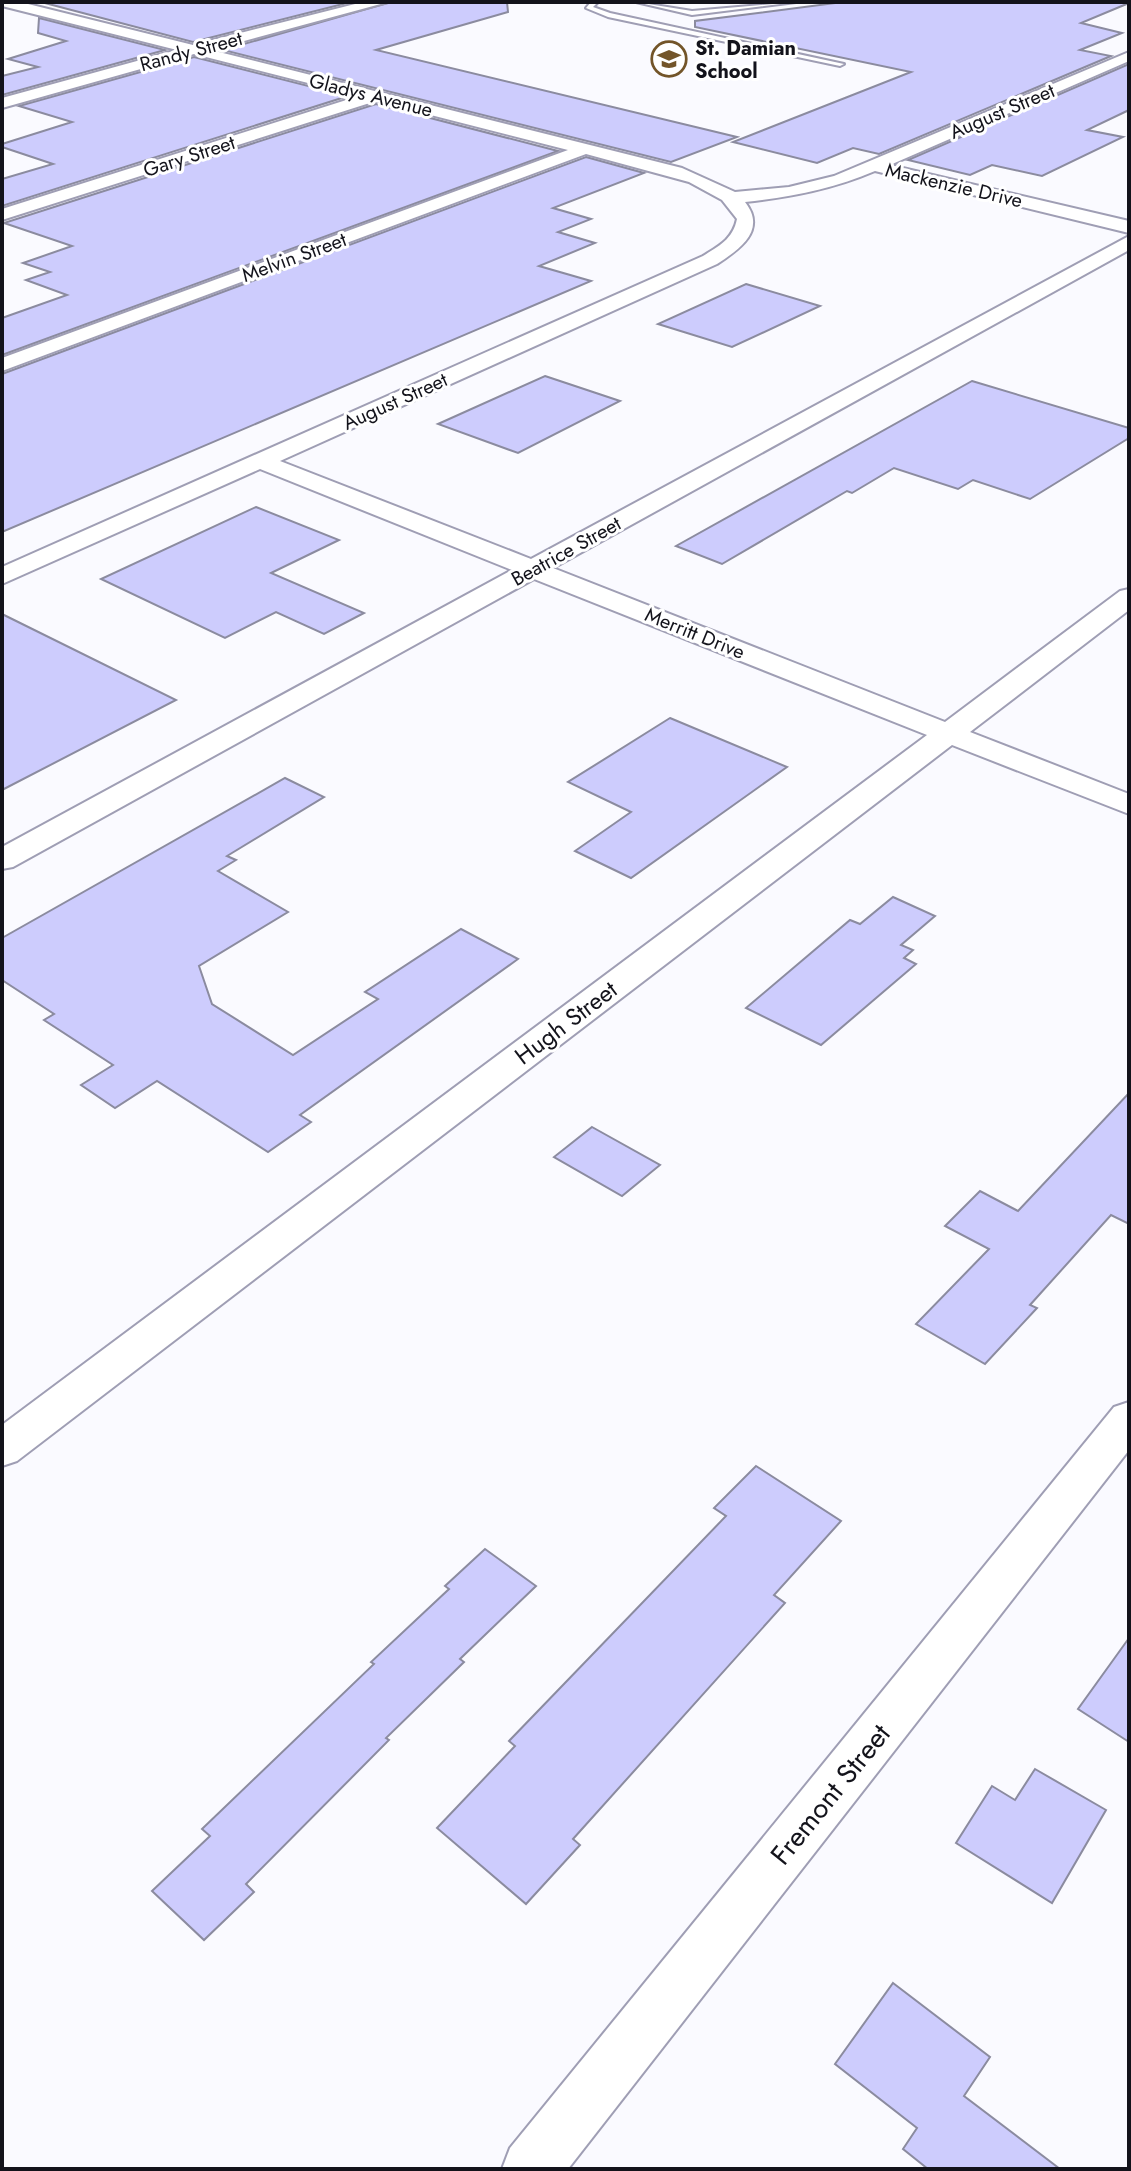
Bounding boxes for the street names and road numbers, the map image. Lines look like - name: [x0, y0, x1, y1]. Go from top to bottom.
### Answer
- street label: Randy Street: [137, 24, 246, 79]
- street label: Gladys Avenue: [306, 66, 436, 125]
- street label: August Street: [945, 76, 1059, 147]
- street label: Gary Street: [139, 128, 239, 185]
- street label: Mackenzie Drive: [882, 156, 1025, 215]
- street label: Melvin Street: [238, 225, 351, 290]
- street label: August Street: [338, 365, 452, 437]
- street label: Beatrice Street: [506, 509, 627, 594]
- street label: Merritt Drive: [640, 600, 749, 667]
- street label: Hugh Street: [507, 972, 625, 1073]
- street label: Fremont Street: [761, 1715, 900, 1874]

